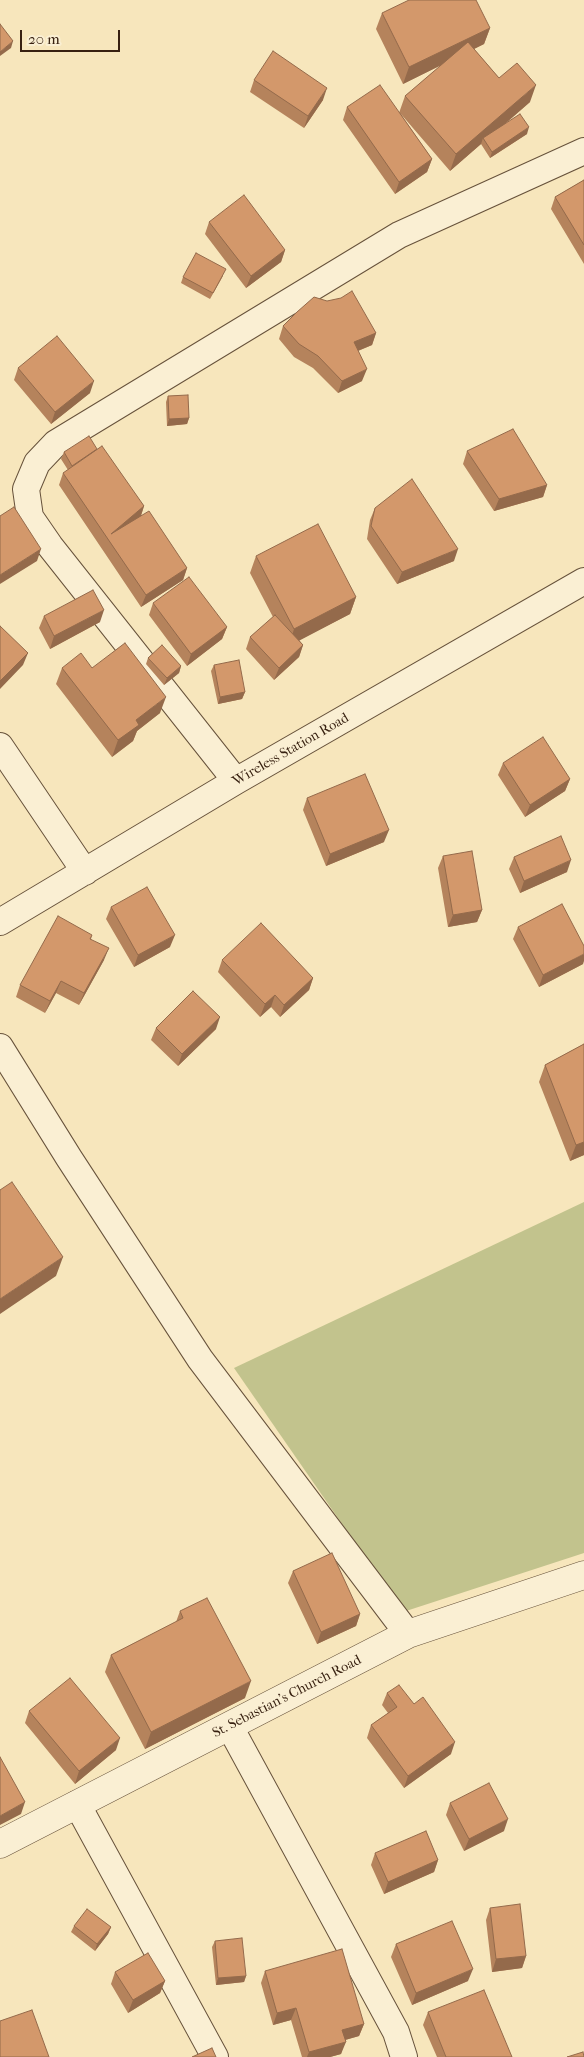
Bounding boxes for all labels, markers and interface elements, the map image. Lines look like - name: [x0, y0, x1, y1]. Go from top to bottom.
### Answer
- scale bar: [22, 20, 122, 52]
- text: 20 m: [28, 30, 60, 48]
- street label: Wireless Station Road: [230, 710, 352, 790]
- street label: St. Sebastian's Church Road: [210, 1652, 364, 1742]

